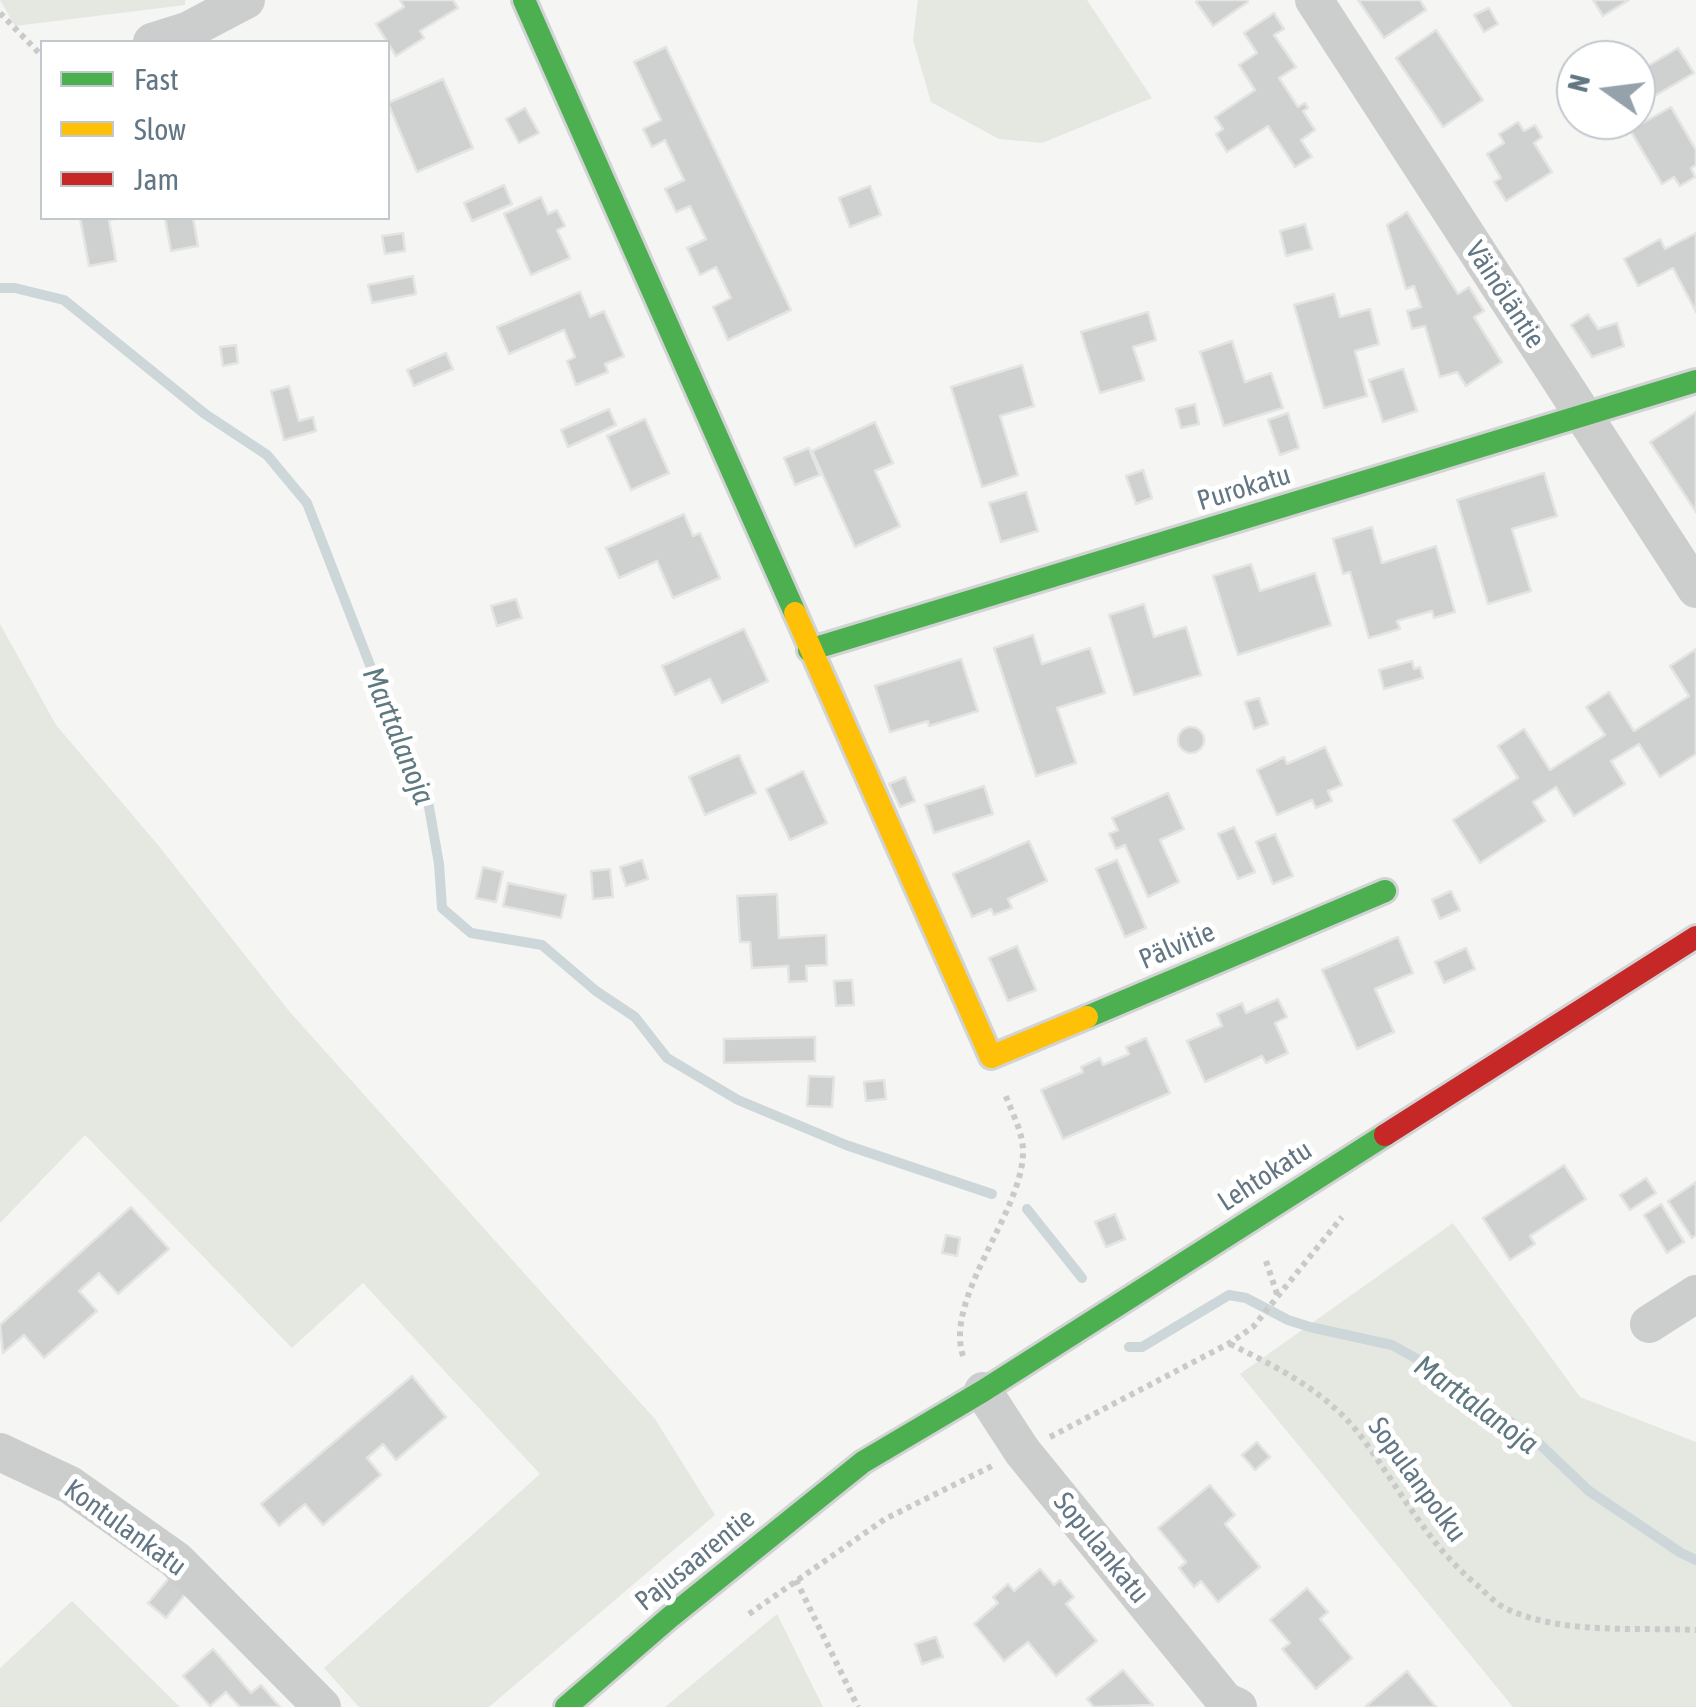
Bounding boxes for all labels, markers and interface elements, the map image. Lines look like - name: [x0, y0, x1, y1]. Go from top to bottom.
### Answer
- legend: [40, 40, 390, 220]
- north arrow: [1556, 40, 1656, 140]
- text: Fast: [134, 62, 179, 96]
- text: N: [1561, 71, 1596, 95]
- text: Slow: [134, 112, 186, 146]
- text: Jam: [134, 162, 179, 196]
- street label: Väinöläntie: [1458, 235, 1552, 355]
- street label: Purokatu: [1193, 458, 1295, 518]
- water label: Marttalanoja: [354, 662, 442, 810]
- street label: Pälvitie: [1134, 915, 1220, 977]
- street label: Lehtokatu: [1212, 1133, 1318, 1219]
- water label: Marttalanoja: [1407, 1348, 1545, 1462]
- street label: Sopulanpolku: [1361, 1411, 1473, 1549]
- street label: Kontulankatu: [58, 1473, 192, 1583]
- street label: Sopulankatu: [1046, 1486, 1156, 1610]
- street label: Pajusaarentie: [629, 1502, 761, 1618]

